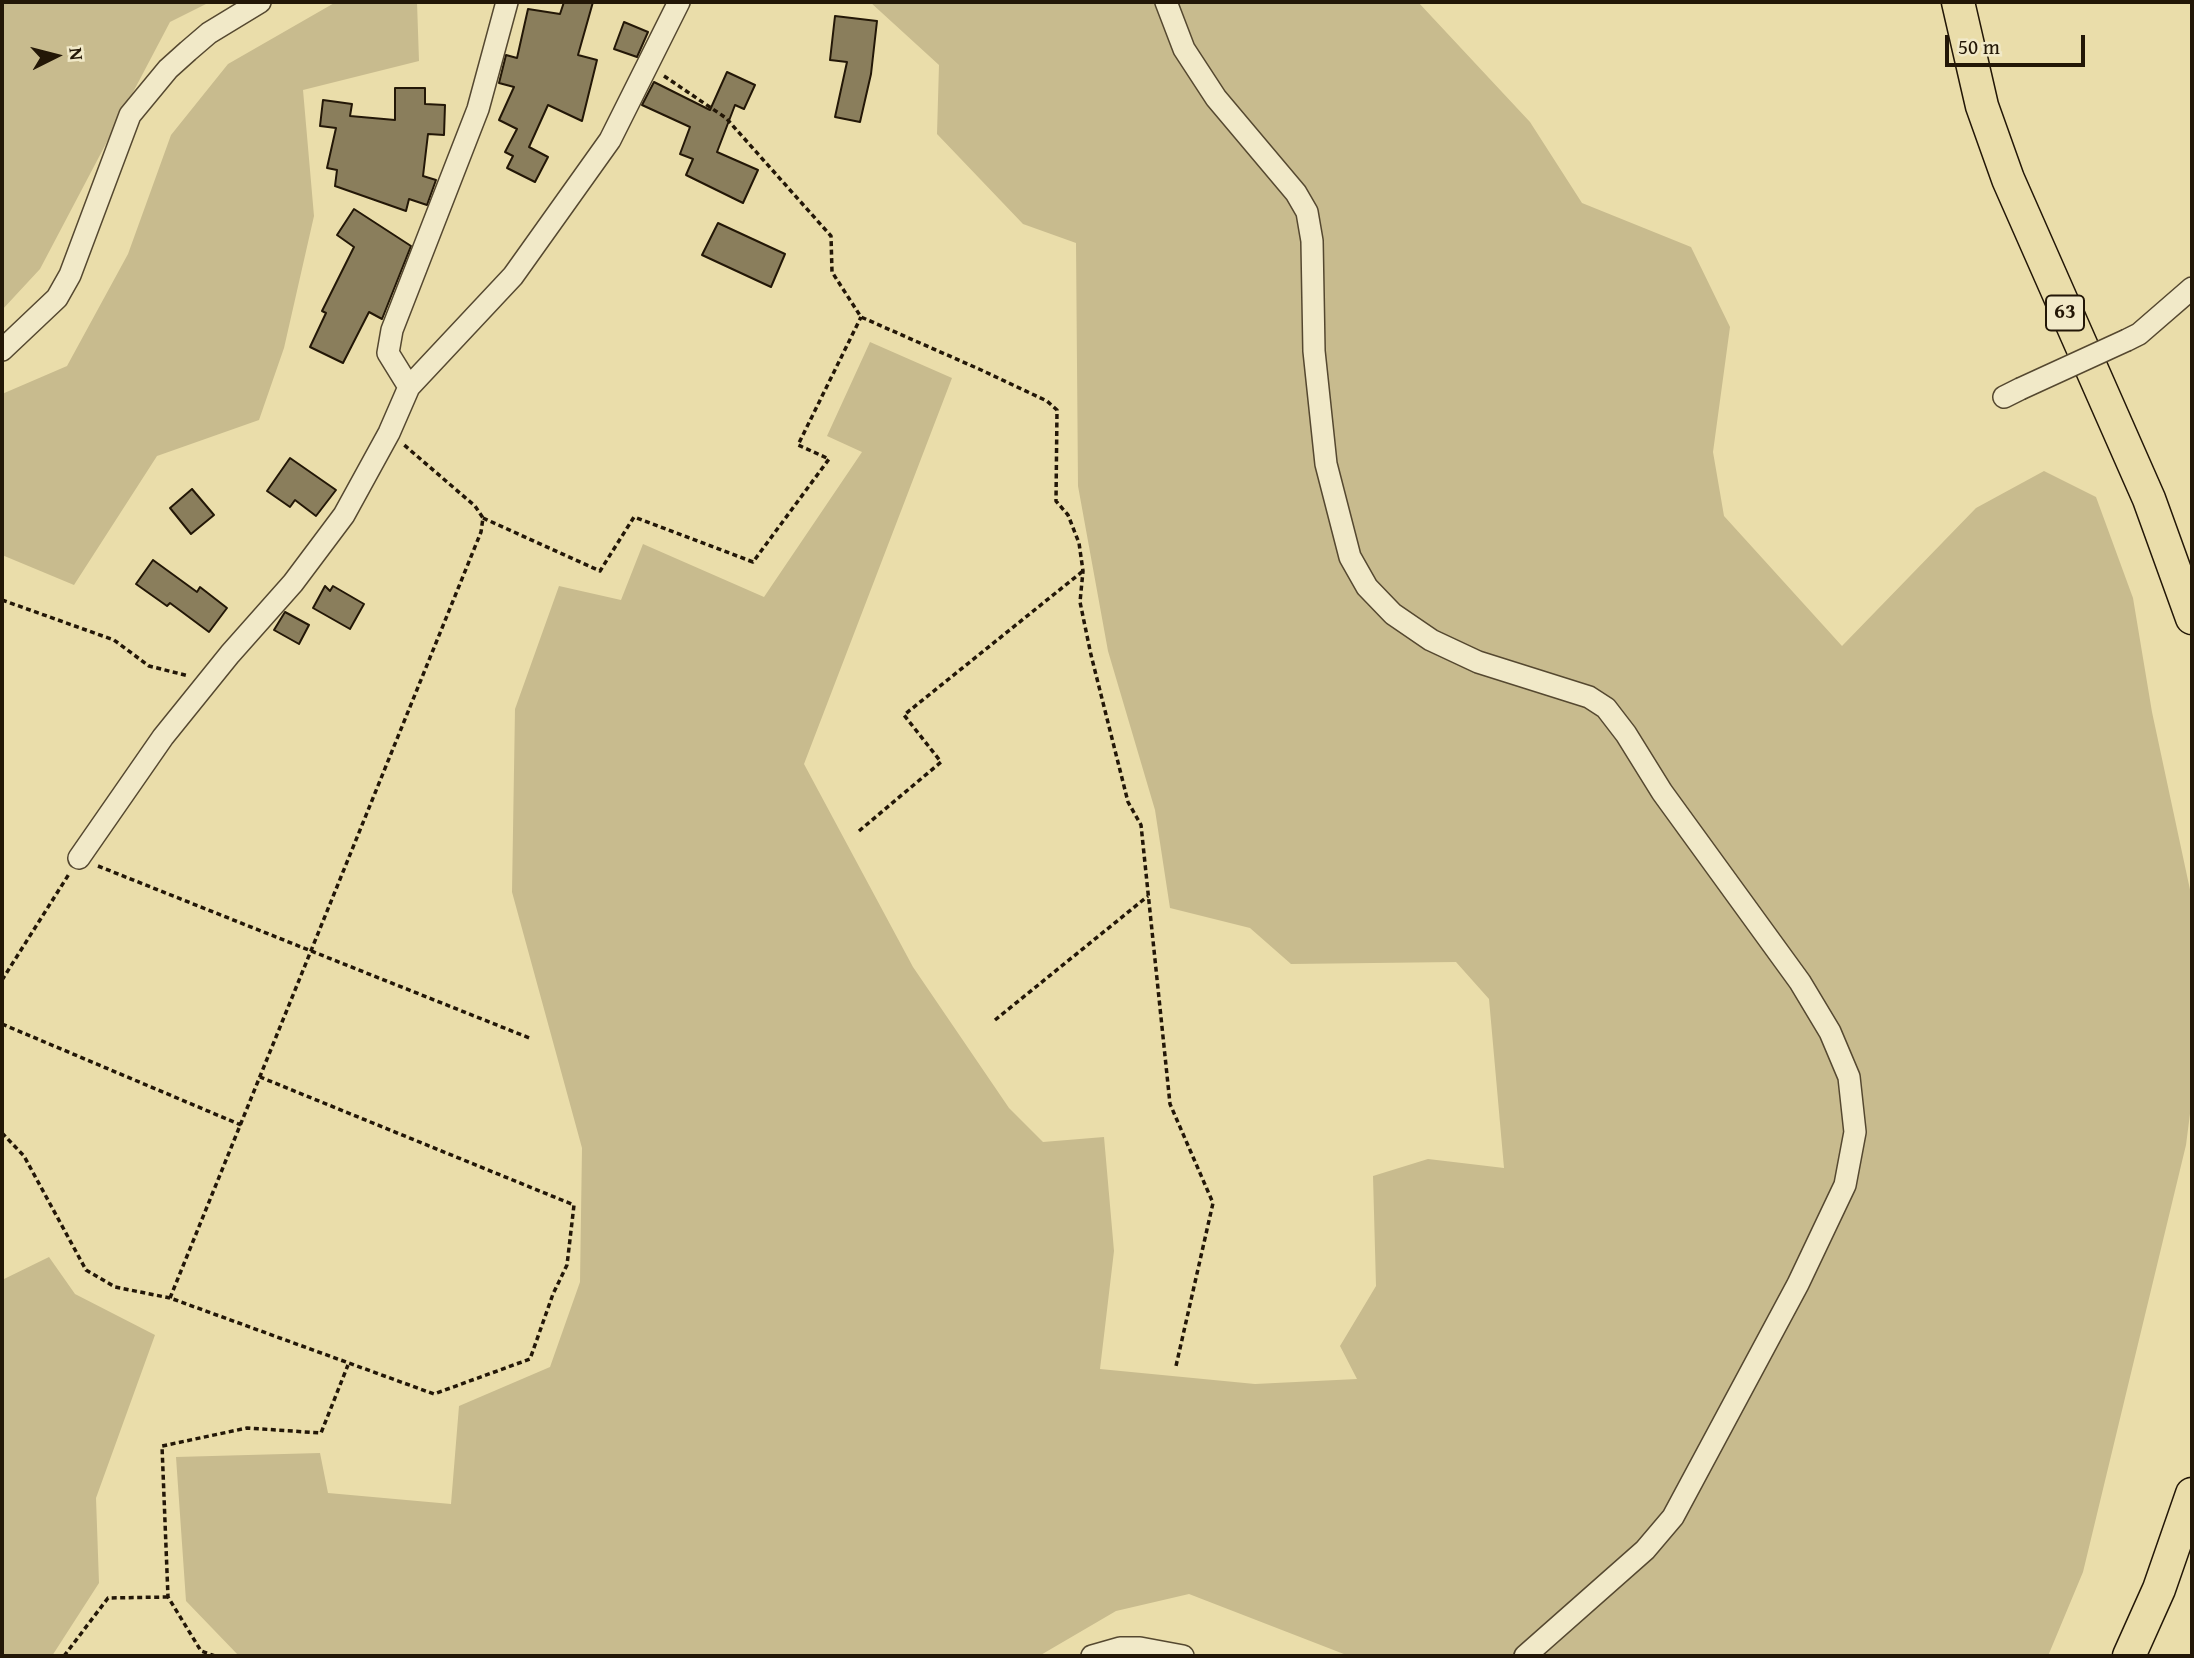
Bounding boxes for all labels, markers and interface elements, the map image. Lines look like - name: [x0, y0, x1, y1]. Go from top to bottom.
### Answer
- north arrow: [21, 21, 91, 91]
- scale bar: [1949, 21, 2089, 65]
- text: 50 m: [1958, 31, 2000, 62]
- text: N: [62, 46, 91, 62]
- road number: 63: [2046, 296, 2084, 330]

